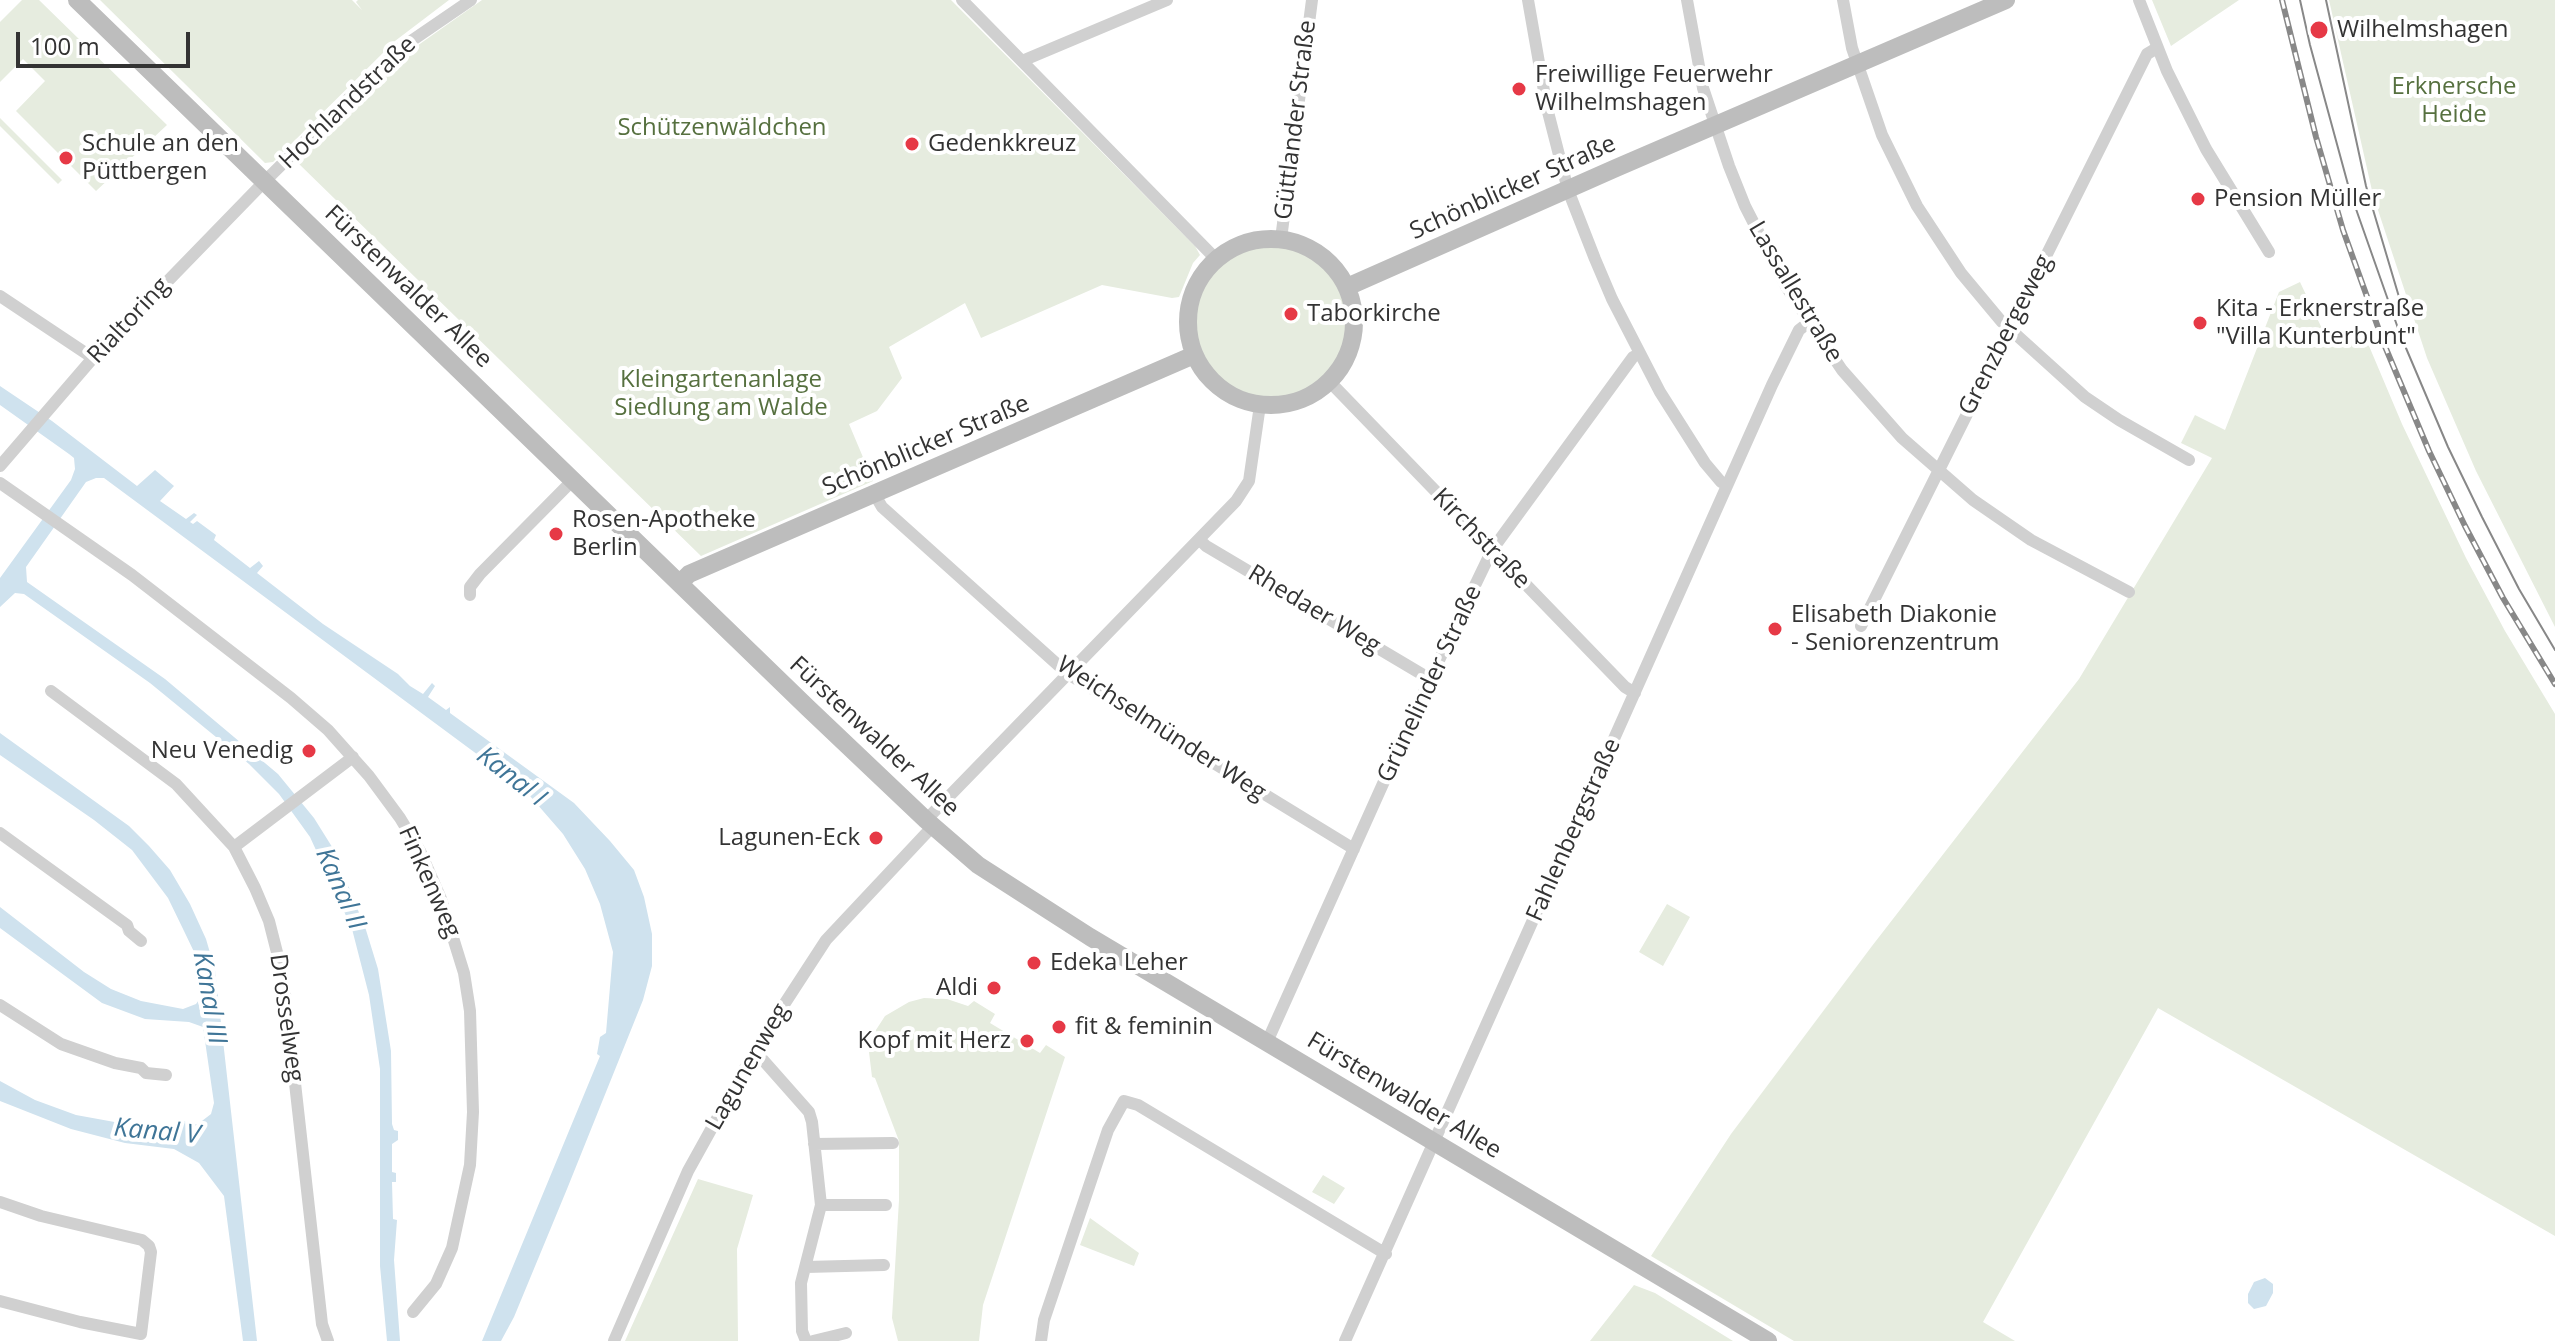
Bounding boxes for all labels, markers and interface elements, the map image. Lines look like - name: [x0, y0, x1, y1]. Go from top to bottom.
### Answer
- scale bar: [20, 16, 194, 66]
- place label: Wilhelmshagen: [2337, 16, 2508, 44]
- street label: Güttlander Straße: [1269, 19, 1323, 221]
- marker: Wilhelmshagen: [2308, 19, 2330, 41]
- text: 100 m: [30, 29, 100, 62]
- street label: Hochlandstraße: [274, 31, 422, 175]
- place label: Freiwillige Feuerwehr Wilhelmshagen: [1535, 61, 1773, 117]
- park label: Erknersche Heide: [2392, 73, 2516, 129]
- marker: Freiwillige Feuerwehr Wilhelmshagen: [1510, 80, 1528, 98]
- park label: Schützenwäldchen: [617, 114, 827, 142]
- place label: Schule an den Püttbergen: [82, 130, 239, 186]
- place label: Gedenkkreuz: [928, 130, 1076, 158]
- street label: Schönblicker Straße: [1406, 130, 1620, 246]
- marker: Gedenkkreuz: [903, 135, 921, 153]
- marker: Schule an den Püttbergen: [57, 149, 75, 167]
- place label: Pension Müller: [2214, 185, 2381, 213]
- marker: Pension Müller: [2189, 190, 2207, 208]
- street label: Fürstenwalder Allee: [318, 200, 498, 374]
- street label: Lassallestraße: [1742, 216, 1848, 368]
- street label: Grenzbergeweg: [1953, 250, 2059, 420]
- street label: Rialtoring: [82, 272, 176, 370]
- place label: Kita - Erknerstraße "Villa Kunterbunt": [2216, 295, 2424, 351]
- place label: Taborkirche: [1307, 300, 1441, 328]
- marker: Taborkirche: [1282, 305, 1300, 323]
- marker: Kita - Erknerstraße "Villa Kunterbunt": [2191, 314, 2209, 332]
- park label: Kleingartenanlage Siedlung am Walde: [614, 366, 828, 422]
- street label: Schönblicker Straße: [818, 389, 1034, 503]
- street label: Kirchstraße: [1426, 483, 1536, 595]
- place label: Rosen-Apotheke Berlin: [572, 506, 756, 562]
- marker: Rosen-Apotheke Berlin: [547, 525, 565, 543]
- street label: Rhedaer Weg: [1243, 559, 1385, 661]
- street label: Grünelinder Straße: [1372, 581, 1488, 787]
- place label: Elisabeth Diakonie - Seniorenzentrum: [1791, 601, 2000, 657]
- marker: Elisabeth Diakonie - Seniorenzentrum: [1766, 620, 1784, 638]
- street label: Fürstenwalder Allee: [783, 651, 965, 823]
- street label: Weichselmünder Weg: [1051, 651, 1271, 807]
- street label: Fahlenbergstraße: [1521, 734, 1627, 926]
- place label: Neu Venedig: [151, 737, 293, 765]
- water label: Kanal I: [470, 740, 552, 814]
- marker: Neu Venedig: [300, 742, 318, 760]
- street label: Finkenweg: [392, 822, 466, 942]
- place label: Lagunen-Eck: [718, 824, 860, 852]
- marker: Lagunen-Eck: [867, 829, 885, 847]
- water label: Kanal II: [308, 843, 372, 935]
- water label: Kanal III: [186, 949, 232, 1047]
- place label: Edeka Leher: [1050, 949, 1188, 977]
- street label: Drosselweg: [263, 952, 309, 1084]
- marker: Edeka Leher: [1025, 954, 1043, 972]
- place label: Aldi: [936, 974, 978, 1002]
- marker: Aldi: [985, 979, 1003, 997]
- street label: Lagunenweg: [700, 998, 796, 1136]
- place label: fit & feminin: [1075, 1013, 1213, 1041]
- marker: fit & feminin: [1050, 1018, 1068, 1036]
- place label: Kopf mit Herz: [858, 1027, 1011, 1055]
- street label: Fürstenwalder Allee: [1302, 1027, 1506, 1165]
- marker: Kopf mit Herz: [1018, 1032, 1036, 1050]
- water label: Kanal V: [113, 1113, 201, 1151]

